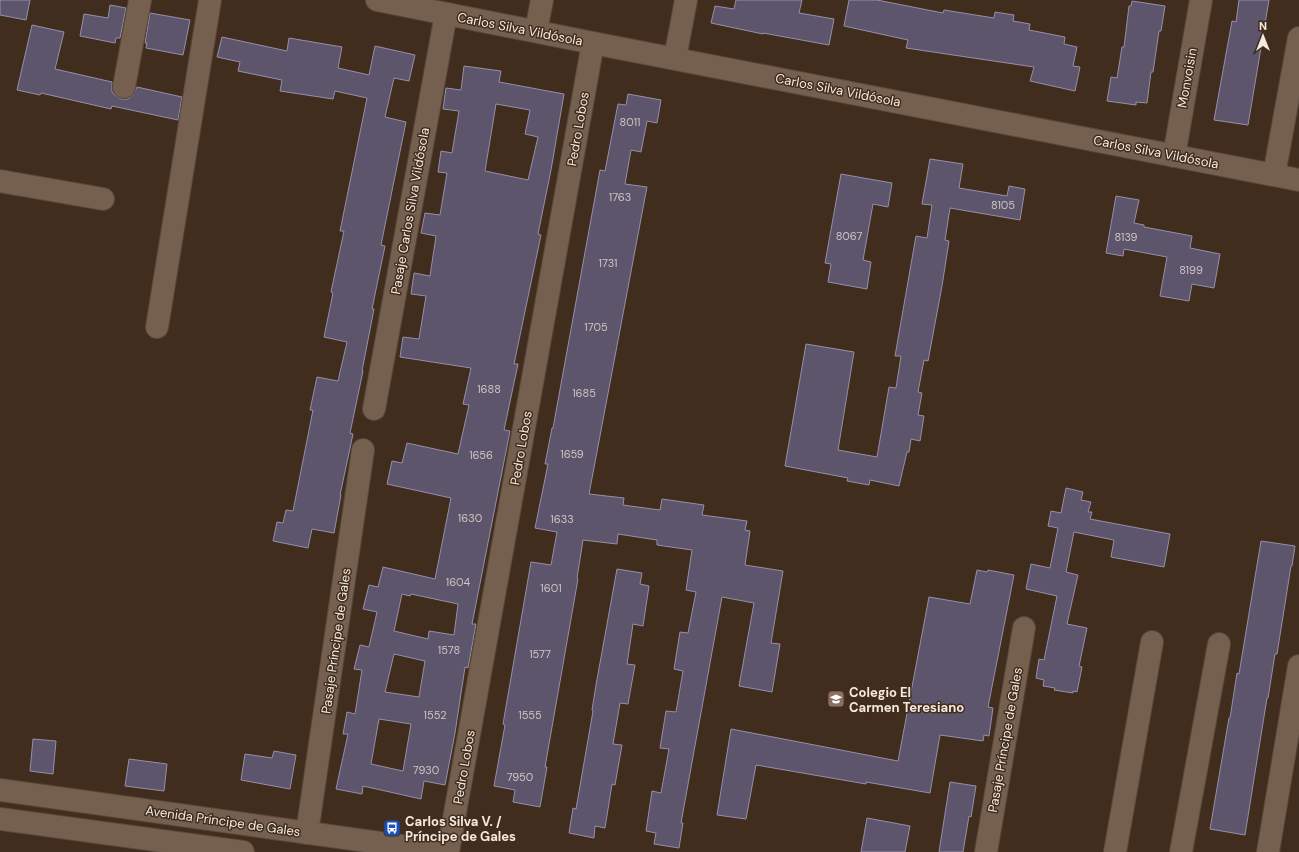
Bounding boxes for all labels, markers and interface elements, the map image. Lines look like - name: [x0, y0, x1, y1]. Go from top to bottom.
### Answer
- street label: Carlos Silva Vildósola: [456, 9, 584, 49]
- north arrow: [1243, 16, 1283, 56]
- text: N: [1259, 19, 1267, 33]
- street label: Monvoisin: [1173, 47, 1201, 109]
- street label: Carlos Silva Vildósola: [774, 70, 902, 110]
- street label: Pedro Lobos: [563, 91, 593, 167]
- house number: 8011: [619, 115, 641, 129]
- street label: Pasaje Carlos Silva Vildósola: [387, 126, 433, 296]
- street label: Carlos Silva Vildósola: [1092, 132, 1220, 172]
- house number: 1763: [609, 190, 631, 204]
- house number: 8105: [991, 198, 1015, 212]
- house number: 8067: [836, 229, 862, 243]
- house number: 8139: [1115, 230, 1138, 244]
- house number: 1731: [599, 256, 617, 270]
- house number: 8199: [1179, 263, 1203, 277]
- house number: 1705: [584, 320, 608, 334]
- house number: 1688: [477, 382, 501, 396]
- house number: 1685: [572, 386, 596, 400]
- street label: Pedro Lobos: [506, 410, 536, 486]
- house number: 1659: [560, 447, 584, 461]
- house number: 1656: [469, 448, 493, 462]
- house number: 1630: [458, 511, 482, 525]
- house number: 1633: [550, 512, 574, 526]
- street label: Pasaje Príncipe de Gales: [317, 567, 355, 715]
- house number: 1604: [446, 575, 471, 589]
- house number: 1601: [540, 581, 562, 595]
- house number: 1578: [438, 643, 460, 657]
- house number: 1577: [529, 647, 551, 661]
- street label: Pasaje Príncipe de Gales: [984, 666, 1026, 814]
- place label: Colegio El Carmen Teresiano: [849, 684, 964, 716]
- school or university icon: Colegio El Carmen Teresiano: [826, 689, 846, 709]
- house number: 1552: [423, 708, 447, 722]
- house number: 1555: [518, 708, 542, 722]
- street label: Pedro Lobos: [449, 729, 479, 805]
- house number: 7930: [413, 763, 439, 777]
- house number: 7950: [507, 770, 533, 784]
- street label: Avenida Príncipe de Gales: [145, 802, 301, 840]
- place label: Carlos Silva V. / Príncipe de Gales: [405, 813, 516, 845]
- bus stop icon: Carlos Silva V. / Príncipe de Gales: [382, 818, 402, 838]

